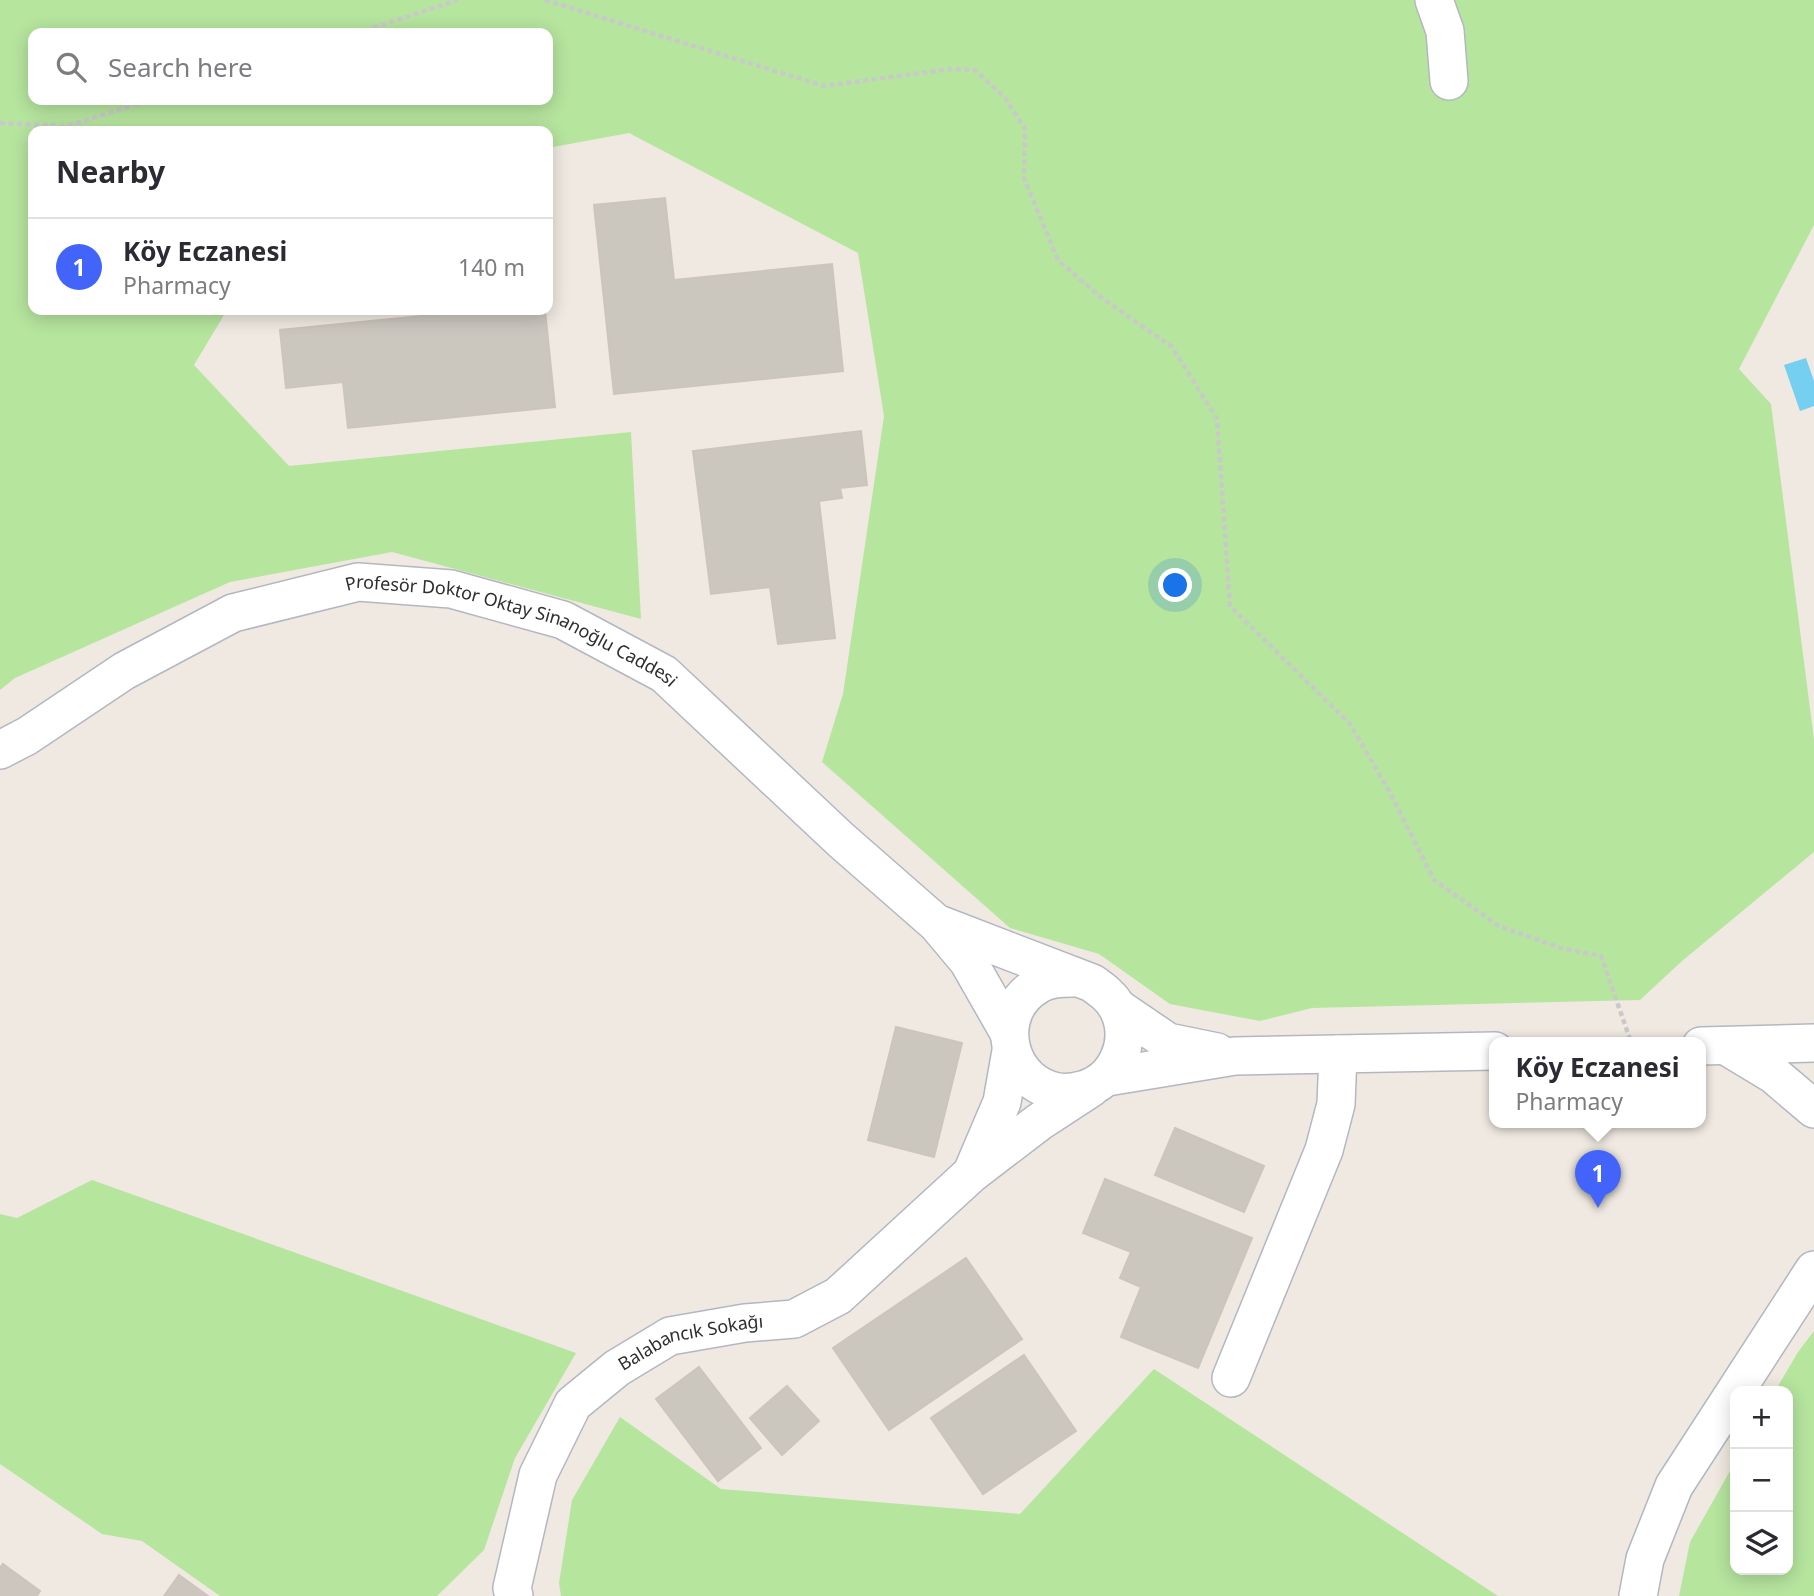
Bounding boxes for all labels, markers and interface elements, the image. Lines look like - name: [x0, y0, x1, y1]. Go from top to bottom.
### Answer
- search box: [28, 28, 553, 105]
- icon: search: [52, 48, 90, 86]
- text: Search here: [108, 49, 253, 85]
- text: Nearby: [56, 151, 165, 192]
- text: Köy Eczanesi: [123, 233, 287, 269]
- text: 1: [72, 251, 86, 283]
- text: 140 m: [458, 251, 525, 283]
- text: Pharmacy: [123, 269, 231, 301]
- your location: [1158, 568, 1192, 602]
- street label: Profesör Doktor Oktay Sinanoğlu Caddesi: [342, 569, 683, 692]
- popup: [1489, 1037, 1706, 1128]
- text: Köy Eczanesi: [1515, 1049, 1680, 1085]
- text: Pharmacy: [1515, 1085, 1623, 1117]
- pin: 1: [1575, 1150, 1621, 1208]
- street label: Balabancık Sokağı: [613, 1309, 764, 1376]
- map controls: [1730, 1386, 1793, 1575]
- button: +: [1730, 1386, 1793, 1449]
- button: −: [1730, 1449, 1793, 1512]
- button: layers: [1730, 1512, 1793, 1575]

